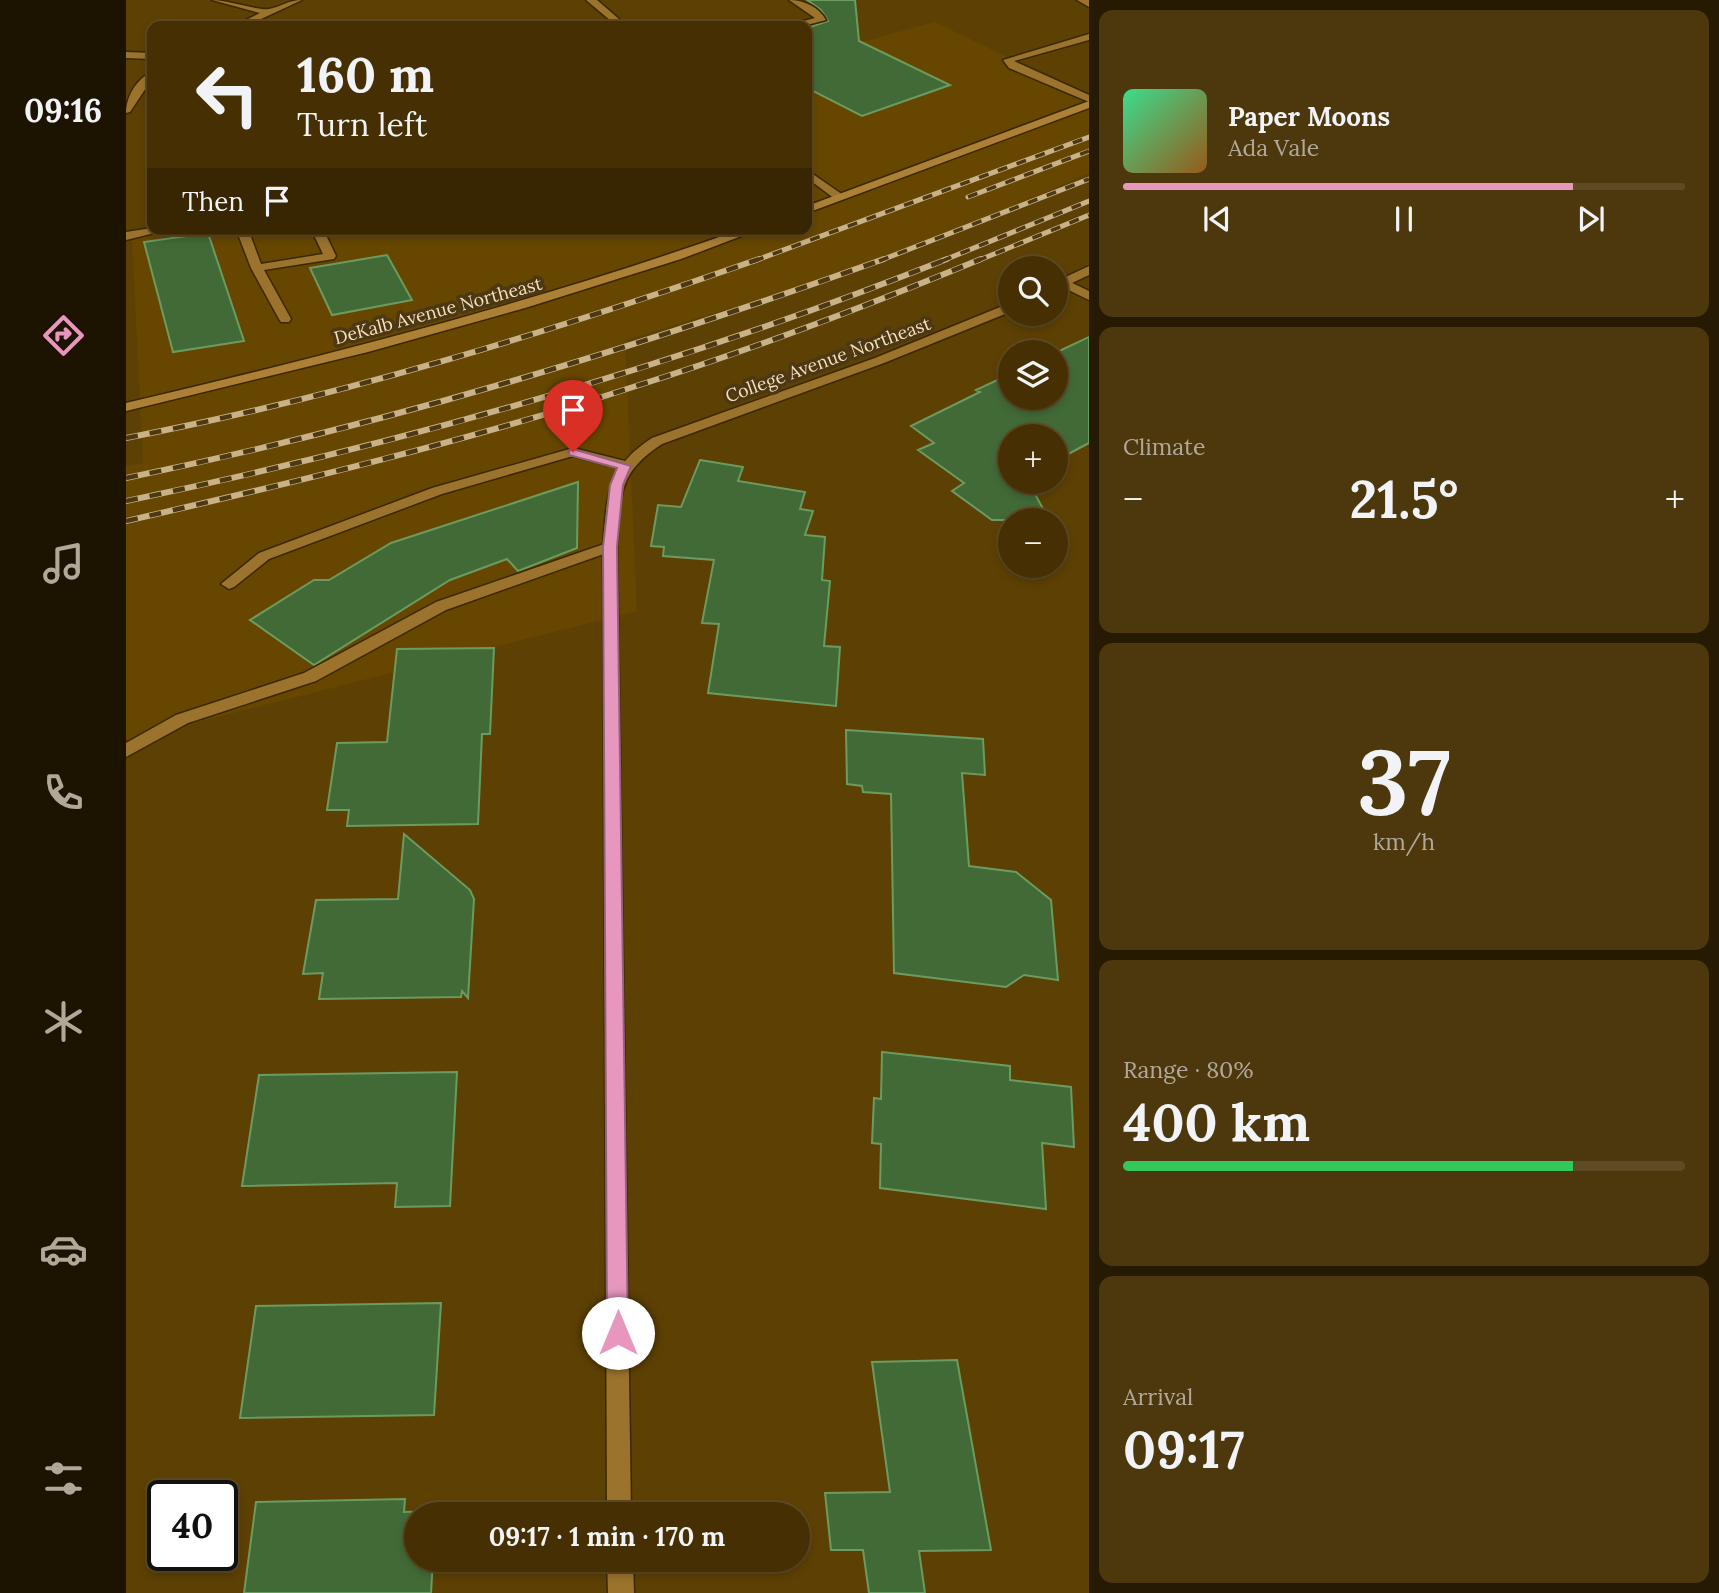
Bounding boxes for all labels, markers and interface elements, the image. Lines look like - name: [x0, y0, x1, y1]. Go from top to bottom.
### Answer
- text: 160 m: [297, 43, 434, 105]
- icon: left: [182, 49, 273, 140]
- text: 09:16: [24, 90, 102, 131]
- text: Paper Moons: [1228, 100, 1390, 133]
- text: Turn left: [297, 104, 427, 145]
- text: Ada Vale: [1228, 133, 1319, 162]
- icon: arrive: [258, 182, 296, 220]
- text: Then: [182, 185, 244, 218]
- icon: previous: [1198, 200, 1236, 238]
- icon: pause: [1385, 200, 1423, 238]
- icon: next: [1572, 200, 1610, 238]
- map controls: [998, 256, 1068, 578]
- button: search: [998, 256, 1068, 326]
- street label: DeKalb Avenue Northeast: [331, 272, 544, 349]
- icon: directions: [39, 311, 88, 360]
- street label: College Avenue Northeast: [722, 312, 934, 407]
- button: layers: [998, 340, 1068, 410]
- pin: [543, 380, 603, 452]
- icon: arrive: [554, 391, 592, 429]
- button: +: [998, 424, 1068, 494]
- text: Climate: [1123, 432, 1205, 461]
- text: 21.5°: [1350, 466, 1458, 532]
- text: −: [1123, 475, 1143, 523]
- text: +: [1665, 475, 1685, 523]
- button: −: [998, 508, 1068, 578]
- icon: music: [39, 539, 88, 588]
- text: 37: [1357, 723, 1451, 840]
- icon: phone: [39, 768, 88, 817]
- text: km/h: [1373, 827, 1435, 856]
- icon: climate: [39, 997, 88, 1046]
- text: Range · 80%: [1123, 1055, 1253, 1084]
- text: 400 km: [1123, 1089, 1310, 1155]
- icon: car: [39, 1225, 88, 1274]
- position arrow: [581, 1296, 655, 1370]
- text: Arrival: [1123, 1382, 1193, 1411]
- text: 09:17: [1123, 1416, 1245, 1482]
- icon: filters: [39, 1454, 88, 1503]
- speed limit sign: 40: [147, 1480, 238, 1571]
- text: 09:17 · 1 min · 170 m: [489, 1520, 725, 1553]

